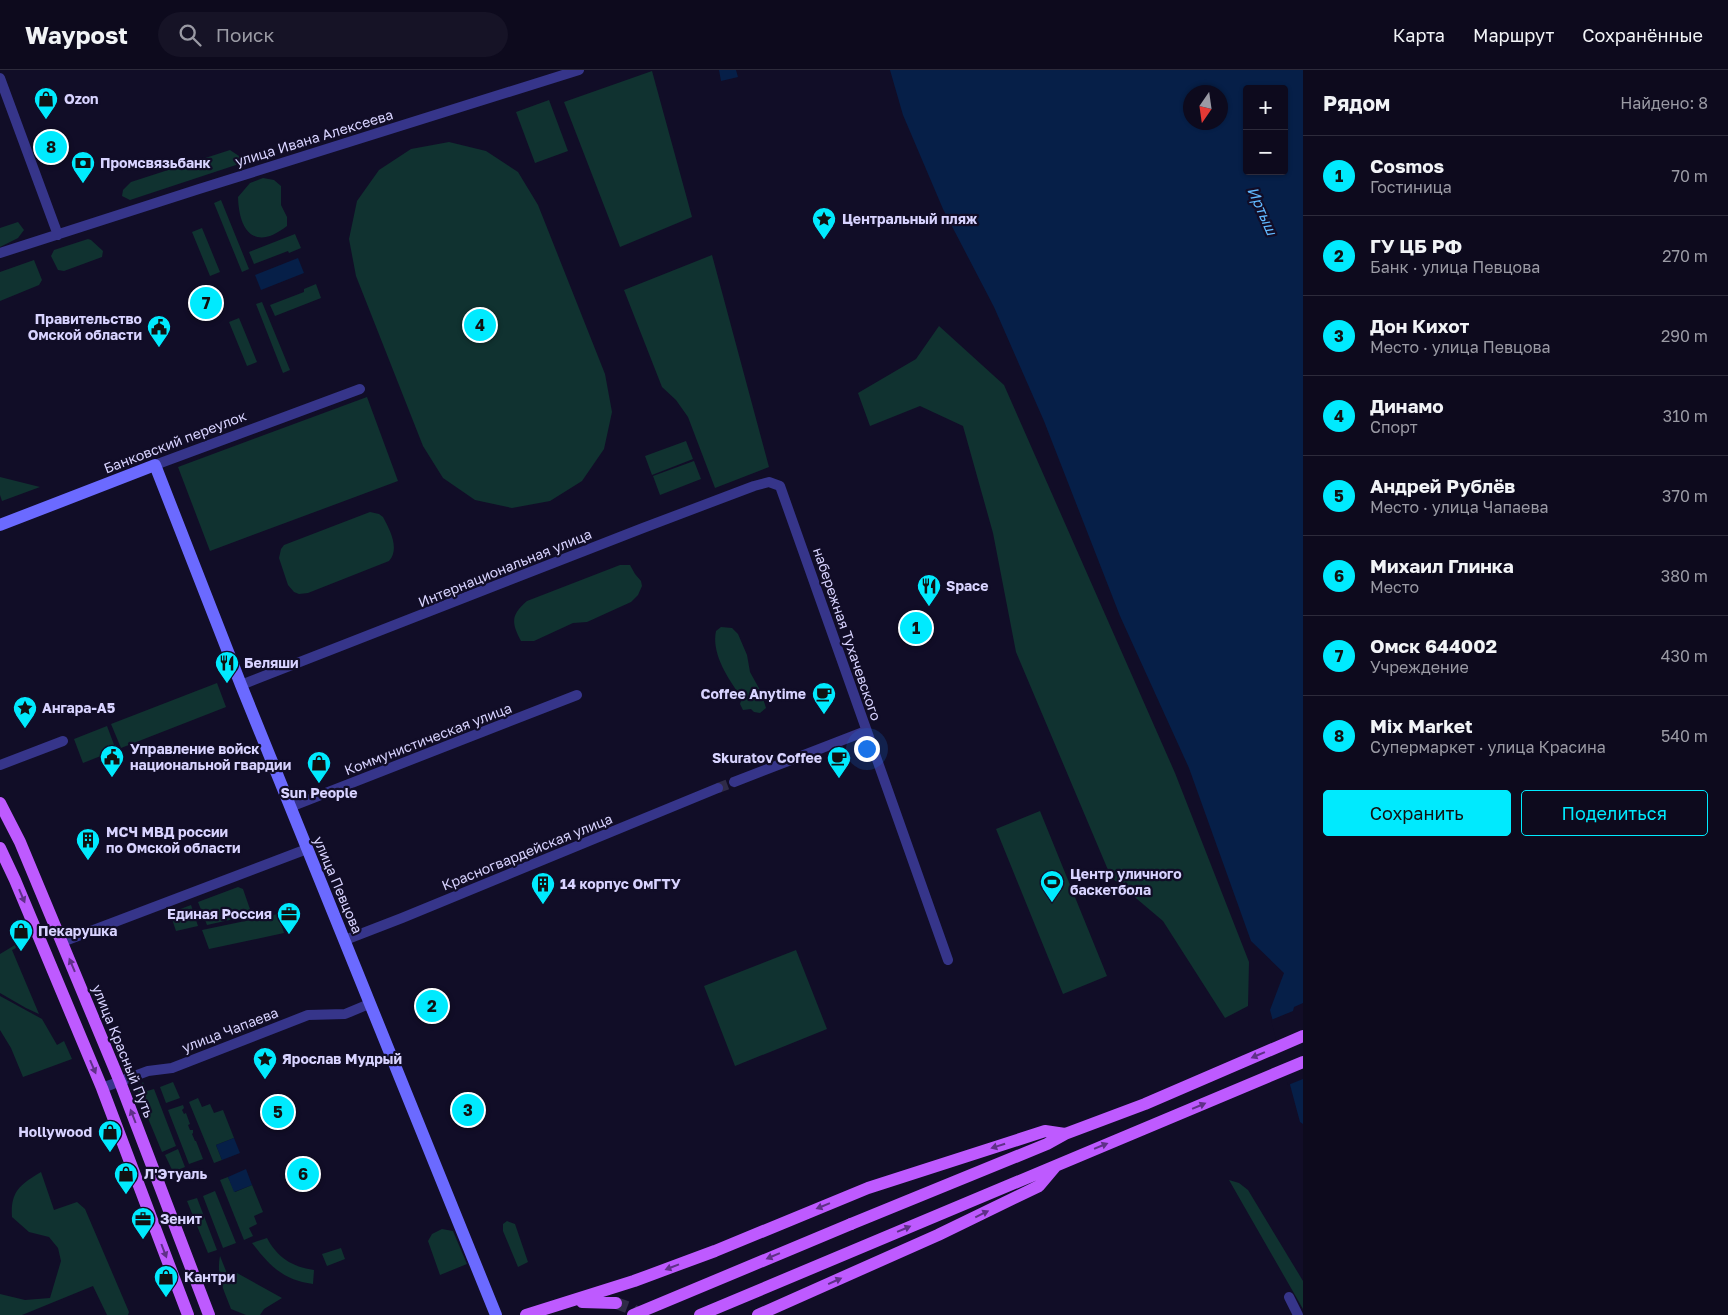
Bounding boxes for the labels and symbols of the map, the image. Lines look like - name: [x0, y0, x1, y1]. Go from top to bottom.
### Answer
- north arrow: [1183, 85, 1228, 130]
- shop icon: Ozon: [33, 86, 59, 120]
- place label: Ozon: [64, 90, 99, 107]
- street label: улица Ивана Алексеева: [233, 105, 395, 170]
- pin: 8: [35, 128, 67, 166]
- bank icon: Промсвязьбанк: [70, 150, 96, 184]
- place label: Промсвязьбанк: [100, 154, 211, 171]
- water label: Иртыш: [1244, 184, 1282, 238]
- place icon: Центральный пляж: [811, 206, 837, 240]
- place label: Центральный пляж: [842, 210, 978, 227]
- pin: 7: [190, 284, 222, 322]
- pin: 4: [464, 306, 496, 344]
- place label: Правительство Омской области: [28, 310, 142, 343]
- public building icon: Правительство Омской области: [146, 314, 172, 348]
- street label: Банковский переулок: [101, 406, 248, 477]
- street label: Интернациональная улица: [416, 525, 594, 610]
- street label: набережная Тухачевского: [810, 545, 885, 723]
- restaurant icon: Space: [916, 573, 942, 607]
- place label: Space: [946, 577, 988, 594]
- pin: 1: [900, 609, 932, 647]
- restaurant icon: Беляши: [214, 650, 240, 684]
- place label: Беляши: [244, 654, 298, 671]
- cafe icon: Coffee Anytime: [811, 681, 837, 715]
- place label: Coffee Anytime: [700, 685, 806, 702]
- place icon: Ангара-А5: [12, 695, 38, 729]
- place label: Ангара-А5: [42, 699, 116, 716]
- street label: Коммунистическая улица: [342, 699, 514, 778]
- your location: [854, 736, 880, 762]
- place label: Управление войск национальной гвардии: [130, 740, 291, 773]
- public building icon: Управление войск национальной гвардии: [99, 744, 125, 778]
- cafe icon: Skuratov Coffee: [826, 745, 852, 779]
- place label: Skuratov Coffee: [712, 749, 822, 766]
- shop icon: Sun People: [306, 750, 332, 784]
- place label: Sun People: [280, 784, 358, 801]
- street label: Красногвардейская улица: [439, 809, 615, 894]
- place label: МСЧ МВД россии по Омской области: [106, 823, 241, 856]
- building icon: МСЧ МВД россии по Омской области: [75, 827, 101, 861]
- street label: улица Певцова: [310, 834, 367, 936]
- place label: Центр уличного баскетбола: [1070, 865, 1182, 898]
- sports icon: Центр уличного баскетбола: [1039, 869, 1065, 903]
- building icon: 14 корпус ОмГТУ: [530, 871, 556, 905]
- place label: 14 корпус ОмГТУ: [560, 875, 681, 892]
- one-way arrow: [18, 889, 26, 903]
- office icon: Единая Россия: [276, 901, 302, 935]
- place label: Единая Россия: [167, 905, 272, 922]
- shop icon: Пекарушка: [8, 918, 34, 952]
- place label: Пекарушка: [38, 922, 117, 939]
- one-way arrow: [68, 957, 76, 972]
- street label: улица Красный Путь: [89, 982, 158, 1120]
- pin: 2: [416, 987, 448, 1025]
- street label: улица Чапаева: [179, 1003, 281, 1056]
- place icon: Ярослав Мудрый: [252, 1046, 278, 1080]
- place label: Ярослав Мудрый: [282, 1050, 402, 1067]
- one-way arrow: [1251, 1052, 1265, 1060]
- one-way arrow: [89, 1060, 97, 1074]
- pin: 3: [452, 1091, 484, 1129]
- pin: 5: [262, 1093, 294, 1131]
- one-way arrow: [1192, 1102, 1207, 1110]
- one-way arrow: [129, 1108, 137, 1123]
- shop icon: Hollywood: [97, 1119, 123, 1153]
- place label: Hollywood: [18, 1123, 92, 1140]
- one-way arrow: [1094, 1142, 1109, 1150]
- one-way arrow: [991, 1143, 1006, 1150]
- pin: 6: [287, 1155, 319, 1193]
- shop icon: Л'Этуаль: [113, 1161, 139, 1195]
- place label: Л'Этуаль: [144, 1165, 207, 1182]
- one-way arrow: [816, 1203, 830, 1211]
- office icon: Зенит: [130, 1206, 156, 1240]
- place label: Зенит: [160, 1210, 202, 1227]
- one-way arrow: [975, 1210, 989, 1218]
- one-way arrow: [897, 1225, 912, 1233]
- one-way arrow: [160, 1244, 168, 1259]
- one-way arrow: [766, 1253, 780, 1261]
- shop icon: Кантри: [153, 1264, 179, 1298]
- one-way arrow: [665, 1264, 680, 1271]
- place label: Кантри: [184, 1268, 235, 1285]
- one-way arrow: [828, 1277, 842, 1285]

